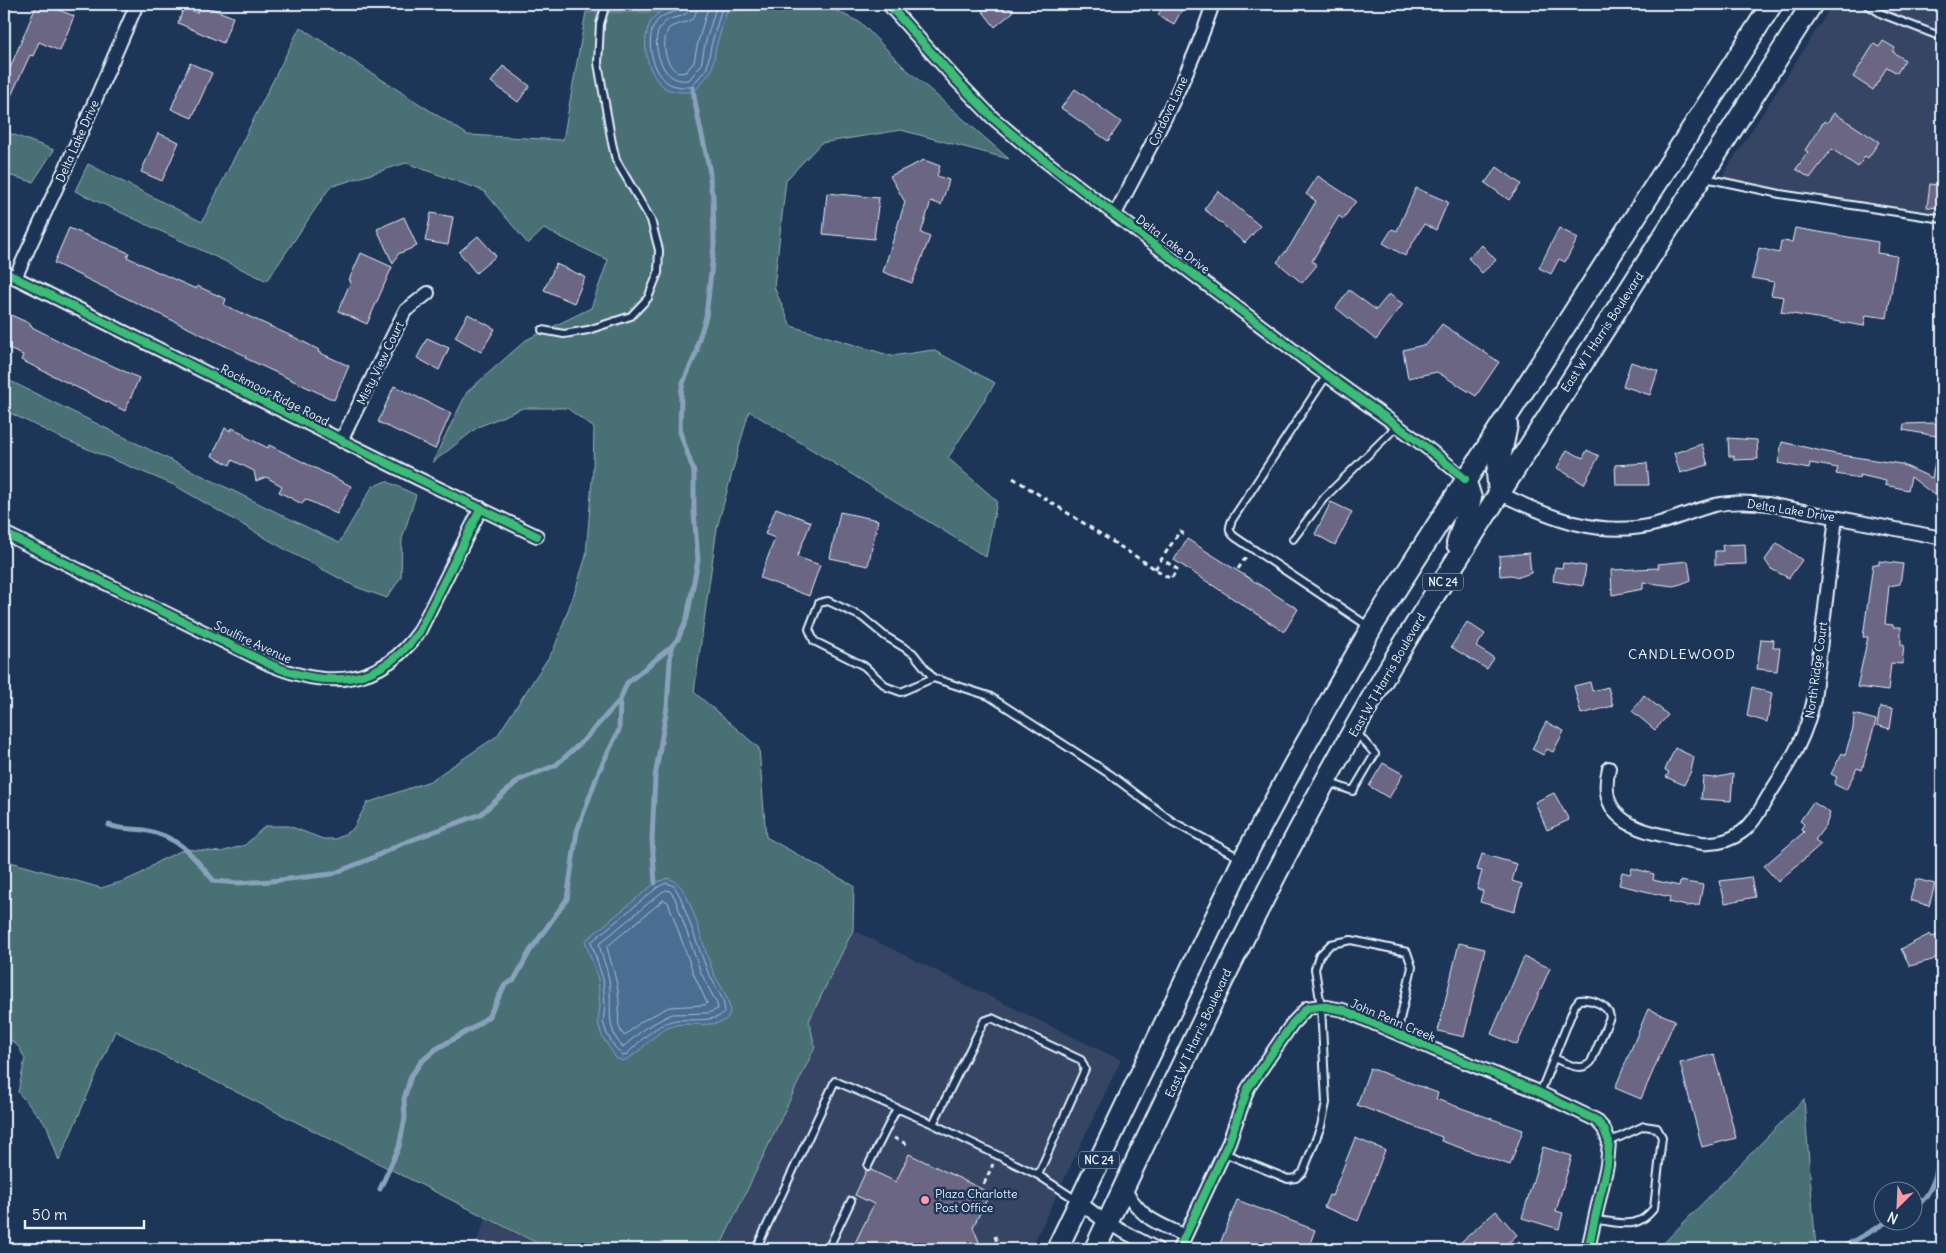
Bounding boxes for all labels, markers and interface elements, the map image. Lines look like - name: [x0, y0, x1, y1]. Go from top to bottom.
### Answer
- street label: Cordova Lane: [1145, 74, 1191, 148]
- street label: Delta Lake Drive: [52, 98, 102, 184]
- street label: Delta Lake Drive: [1133, 211, 1213, 277]
- street label: East W T Harris Boulevard: [1557, 269, 1647, 395]
- street label: Misty View Court: [353, 319, 407, 407]
- street label: Rockmoor Ridge Road: [218, 361, 332, 429]
- street label: Delta Lake Drive: [1746, 496, 1836, 524]
- road number: NC 24: [1423, 574, 1463, 590]
- street label: East W T Harris Boulevard: [1345, 610, 1429, 740]
- street label: Soulfire Avenue: [212, 617, 294, 667]
- street label: North Ridge Court: [1802, 621, 1830, 719]
- district label: CANDLEWOOD: [1628, 645, 1736, 663]
- street label: East W T Harris Boulevard: [1162, 966, 1234, 1100]
- street label: John Penn Creek: [1348, 995, 1438, 1045]
- road number: NC 24: [1079, 1152, 1119, 1168]
- north arrow: [1874, 1180, 1924, 1230]
- place label: Plaza Charlotte Post Office: [935, 1186, 1017, 1215]
- marker: Plaza Charlotte Post Office: [919, 1194, 931, 1206]
- scale bar: [25, 1198, 144, 1230]
- text: 50 m: [32, 1205, 67, 1224]
- text: N: [1885, 1208, 1901, 1228]

